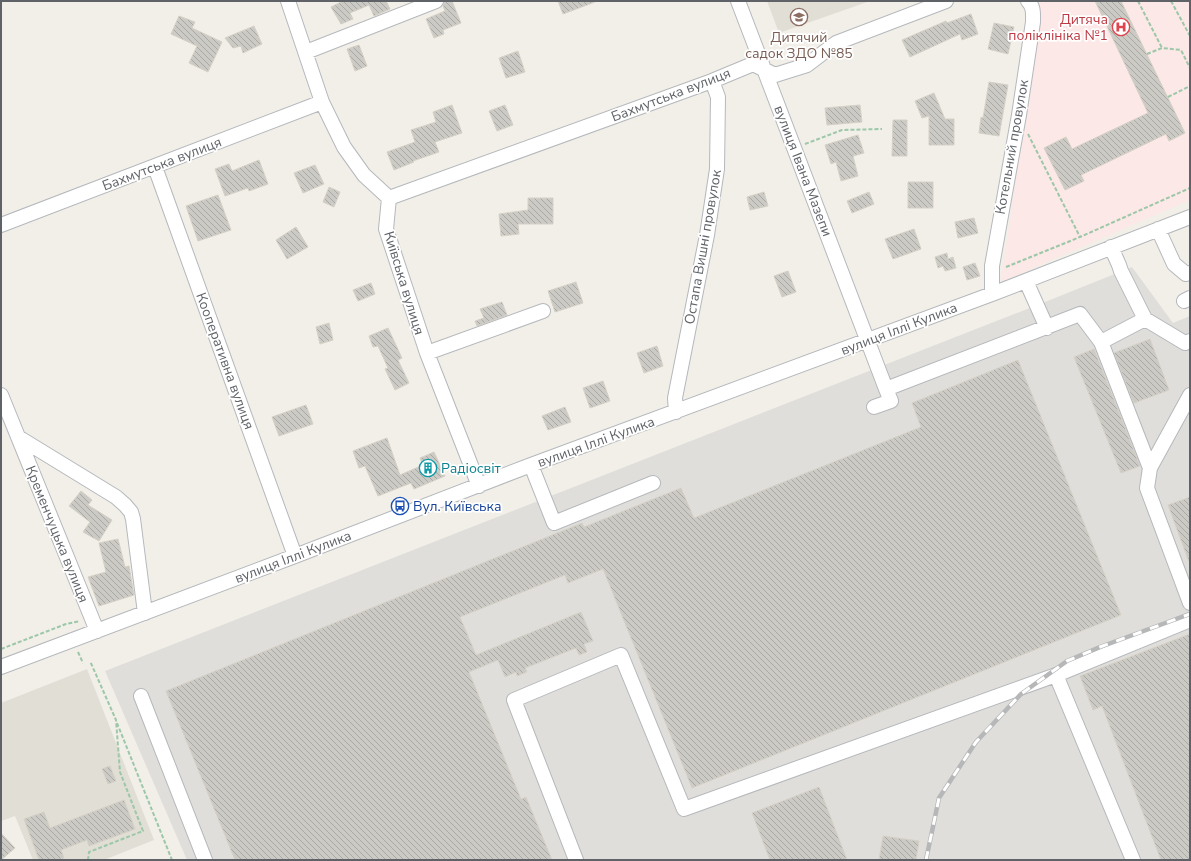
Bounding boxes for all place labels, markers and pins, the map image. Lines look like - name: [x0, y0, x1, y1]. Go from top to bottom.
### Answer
- school or university icon: Дитячий садок ЗДО №85: [789, 7, 809, 27]
- place label: Дитяча поліклініка №1: [1008, 10, 1108, 45]
- hospital icon: Дитяча поліклініка №1: [1111, 17, 1131, 37]
- place label: Дитячий садок ЗДО №85: [745, 28, 853, 63]
- building icon: Радіосвіт: [418, 458, 438, 478]
- place label: Радіосвіт: [441, 459, 502, 478]
- bus stop icon: Вул. Київська: [390, 496, 410, 516]
- place label: Вул. Київська: [413, 497, 501, 516]

